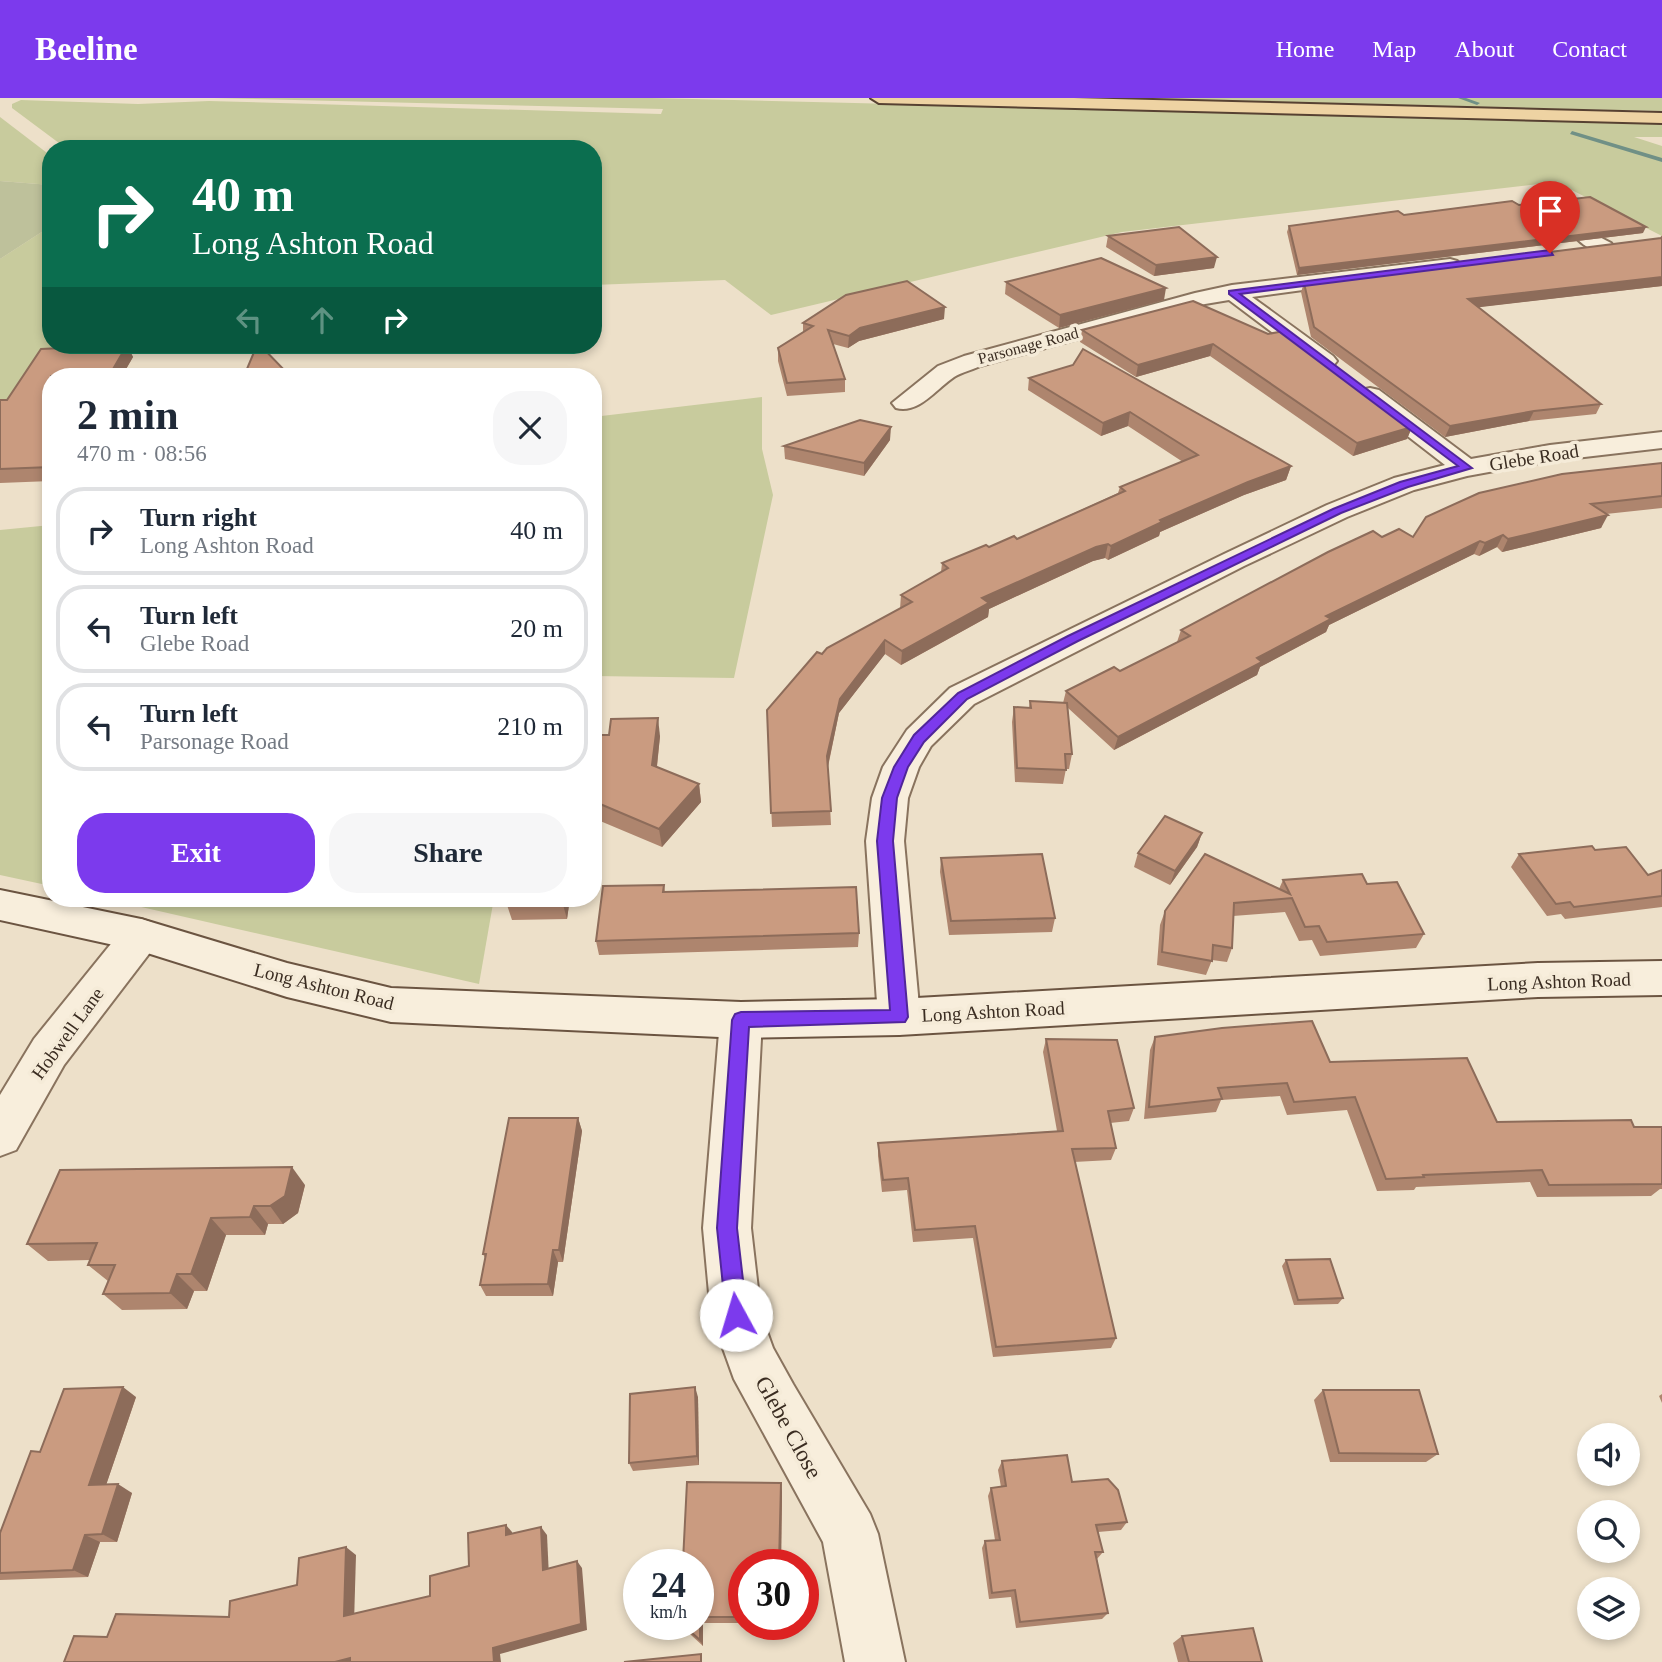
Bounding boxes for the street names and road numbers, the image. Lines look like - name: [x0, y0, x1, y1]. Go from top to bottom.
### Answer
- street label: Parsonage Road: [976, 324, 1081, 368]
- street label: Glebe Road: [1488, 440, 1581, 475]
- street label: Long Ashton Road: [252, 959, 397, 1014]
- street label: Long Ashton Road: [1487, 968, 1632, 994]
- street label: Hobwell Lane: [27, 983, 108, 1083]
- street label: Long Ashton Road: [921, 997, 1066, 1026]
- street label: Glebe Close: [750, 1372, 827, 1483]

